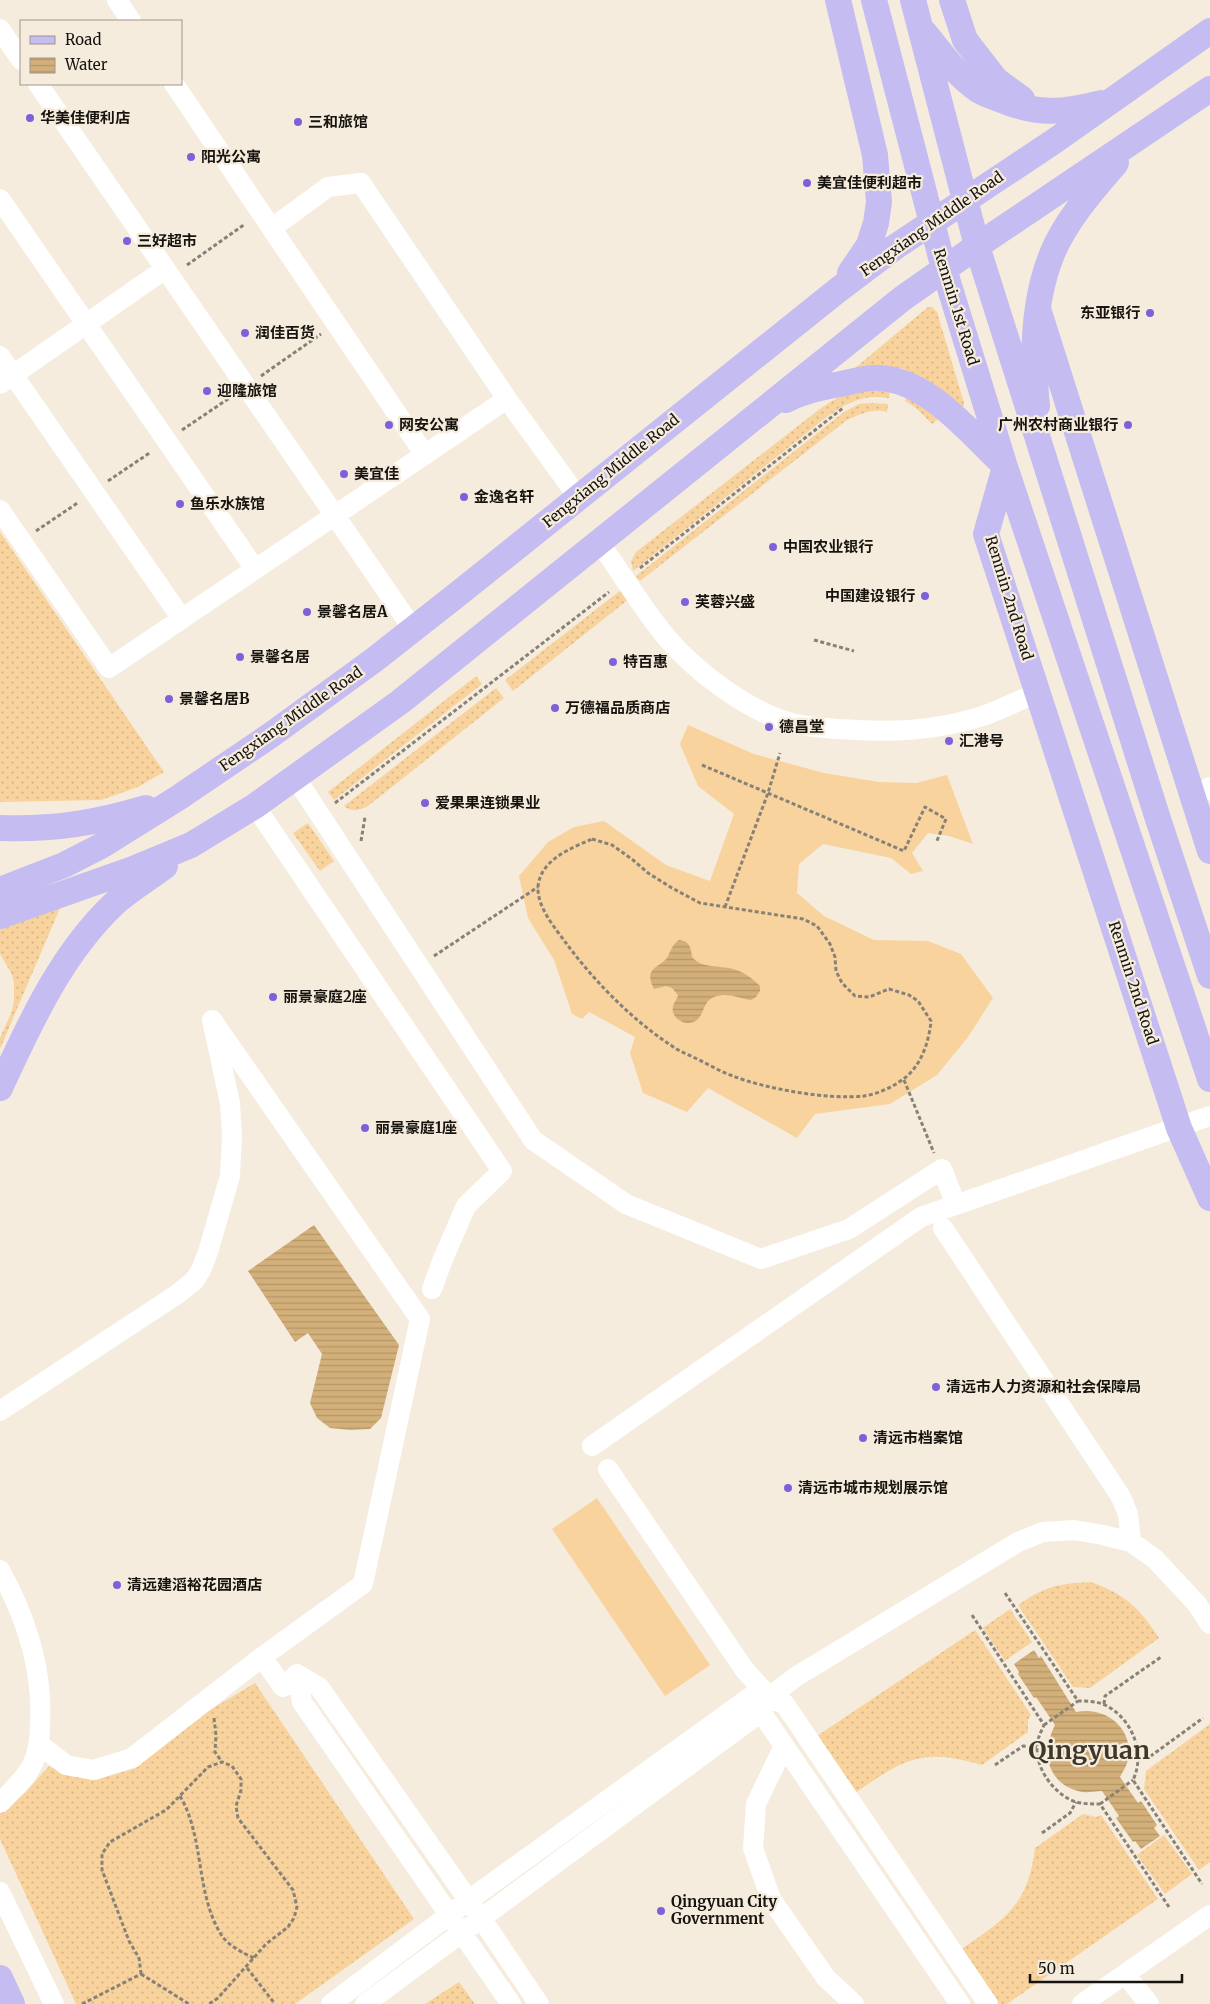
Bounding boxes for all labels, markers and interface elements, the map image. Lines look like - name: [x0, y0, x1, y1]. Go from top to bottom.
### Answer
- legend: [20, 20, 182, 85]
- text: Road: [65, 30, 101, 49]
- text: Water: [64, 55, 108, 74]
- place label: 华美佳便利店: [40, 108, 130, 127]
- marker: 华美佳便利店: [24, 112, 36, 124]
- place label: 三和旅馆: [308, 112, 368, 131]
- marker: 三和旅馆: [292, 116, 304, 128]
- place label: 阳光公寓: [201, 147, 261, 166]
- marker: 阳光公寓: [185, 151, 197, 163]
- street label: Fengxiang Middle Road: [857, 167, 1007, 280]
- place label: 美宜佳便利超市: [817, 173, 922, 192]
- marker: 美宜佳便利超市: [801, 177, 813, 189]
- place label: 三好超市: [137, 231, 197, 250]
- marker: 三好超市: [121, 235, 133, 247]
- street label: Renmin 1st Road: [930, 246, 983, 368]
- place label: 东亚银行: [1080, 303, 1140, 322]
- marker: 东亚银行: [1144, 307, 1156, 319]
- place label: 润佳百货: [255, 323, 315, 342]
- marker: 润佳百货: [239, 327, 251, 339]
- place label: 迎隆旅馆: [217, 381, 277, 400]
- marker: 迎隆旅馆: [201, 385, 213, 397]
- street label: Fengxiang Middle Road: [539, 410, 683, 532]
- place label: 网安公寓: [399, 415, 459, 434]
- place label: 广州农村商业银行: [998, 415, 1118, 434]
- marker: 网安公寓: [383, 419, 395, 431]
- marker: 广州农村商业银行: [1122, 419, 1134, 431]
- place label: 美宜佳: [354, 464, 399, 483]
- marker: 美宜佳: [338, 468, 350, 480]
- place label: 金逸名轩: [474, 487, 534, 506]
- marker: 金逸名轩: [458, 491, 470, 503]
- place label: 鱼乐水族馆: [190, 494, 265, 513]
- marker: 鱼乐水族馆: [174, 498, 186, 510]
- street label: Renmin 2nd Road: [982, 533, 1037, 662]
- place label: 中国农业银行: [783, 537, 873, 556]
- marker: 中国农业银行: [767, 541, 779, 553]
- place label: 中国建设银行: [825, 586, 915, 605]
- marker: 中国建设银行: [919, 590, 931, 602]
- place label: 芙蓉兴盛: [695, 592, 755, 611]
- marker: 芙蓉兴盛: [679, 596, 691, 608]
- place label: 景馨名居A: [317, 602, 388, 621]
- marker: 景馨名居A: [301, 606, 313, 618]
- place label: 景馨名居: [250, 647, 310, 666]
- marker: 景馨名居: [234, 651, 246, 663]
- place label: 特百惠: [623, 652, 668, 671]
- marker: 特百惠: [607, 656, 619, 668]
- street label: Fengxiang Middle Road: [216, 662, 366, 775]
- place label: 景馨名居B: [179, 689, 250, 708]
- marker: 景馨名居B: [163, 693, 175, 705]
- place label: 万德福品质商店: [565, 698, 670, 717]
- marker: 万德福品质商店: [549, 702, 561, 714]
- place label: 德昌堂: [779, 717, 824, 736]
- marker: 德昌堂: [763, 721, 775, 733]
- place label: 汇港号: [959, 731, 1004, 750]
- marker: 汇港号: [943, 735, 955, 747]
- place label: 爱果果连锁果业: [435, 793, 540, 812]
- marker: 爱果果连锁果业: [419, 797, 431, 809]
- street label: Renmin 2nd Road: [1104, 919, 1162, 1047]
- place label: 丽景豪庭2座: [283, 987, 367, 1006]
- marker: 丽景豪庭2座: [267, 991, 279, 1003]
- place label: 丽景豪庭1座: [375, 1118, 457, 1137]
- marker: 丽景豪庭1座: [359, 1122, 371, 1134]
- place label: 清远市人力资源和社会保障局: [946, 1377, 1141, 1396]
- marker: 清远市人力资源和社会保障局: [930, 1381, 942, 1393]
- place label: 清远市档案馆: [873, 1428, 963, 1447]
- marker: 清远市档案馆: [857, 1432, 869, 1444]
- place label: 清远市城市规划展示馆: [798, 1478, 948, 1497]
- marker: 清远市城市规划展示馆: [782, 1482, 794, 1494]
- place label: 清远建滔裕花园酒店: [127, 1575, 262, 1594]
- marker: 清远建滔裕花园酒店: [111, 1579, 123, 1591]
- district label: Qingyuan: [1028, 1734, 1150, 1766]
- place label: Qingyuan City Government: [671, 1892, 777, 1928]
- marker: Qingyuan City Government: [655, 1905, 667, 1917]
- scale bar: [1030, 1952, 1182, 1984]
- text: 50 m: [1038, 1959, 1075, 1978]

